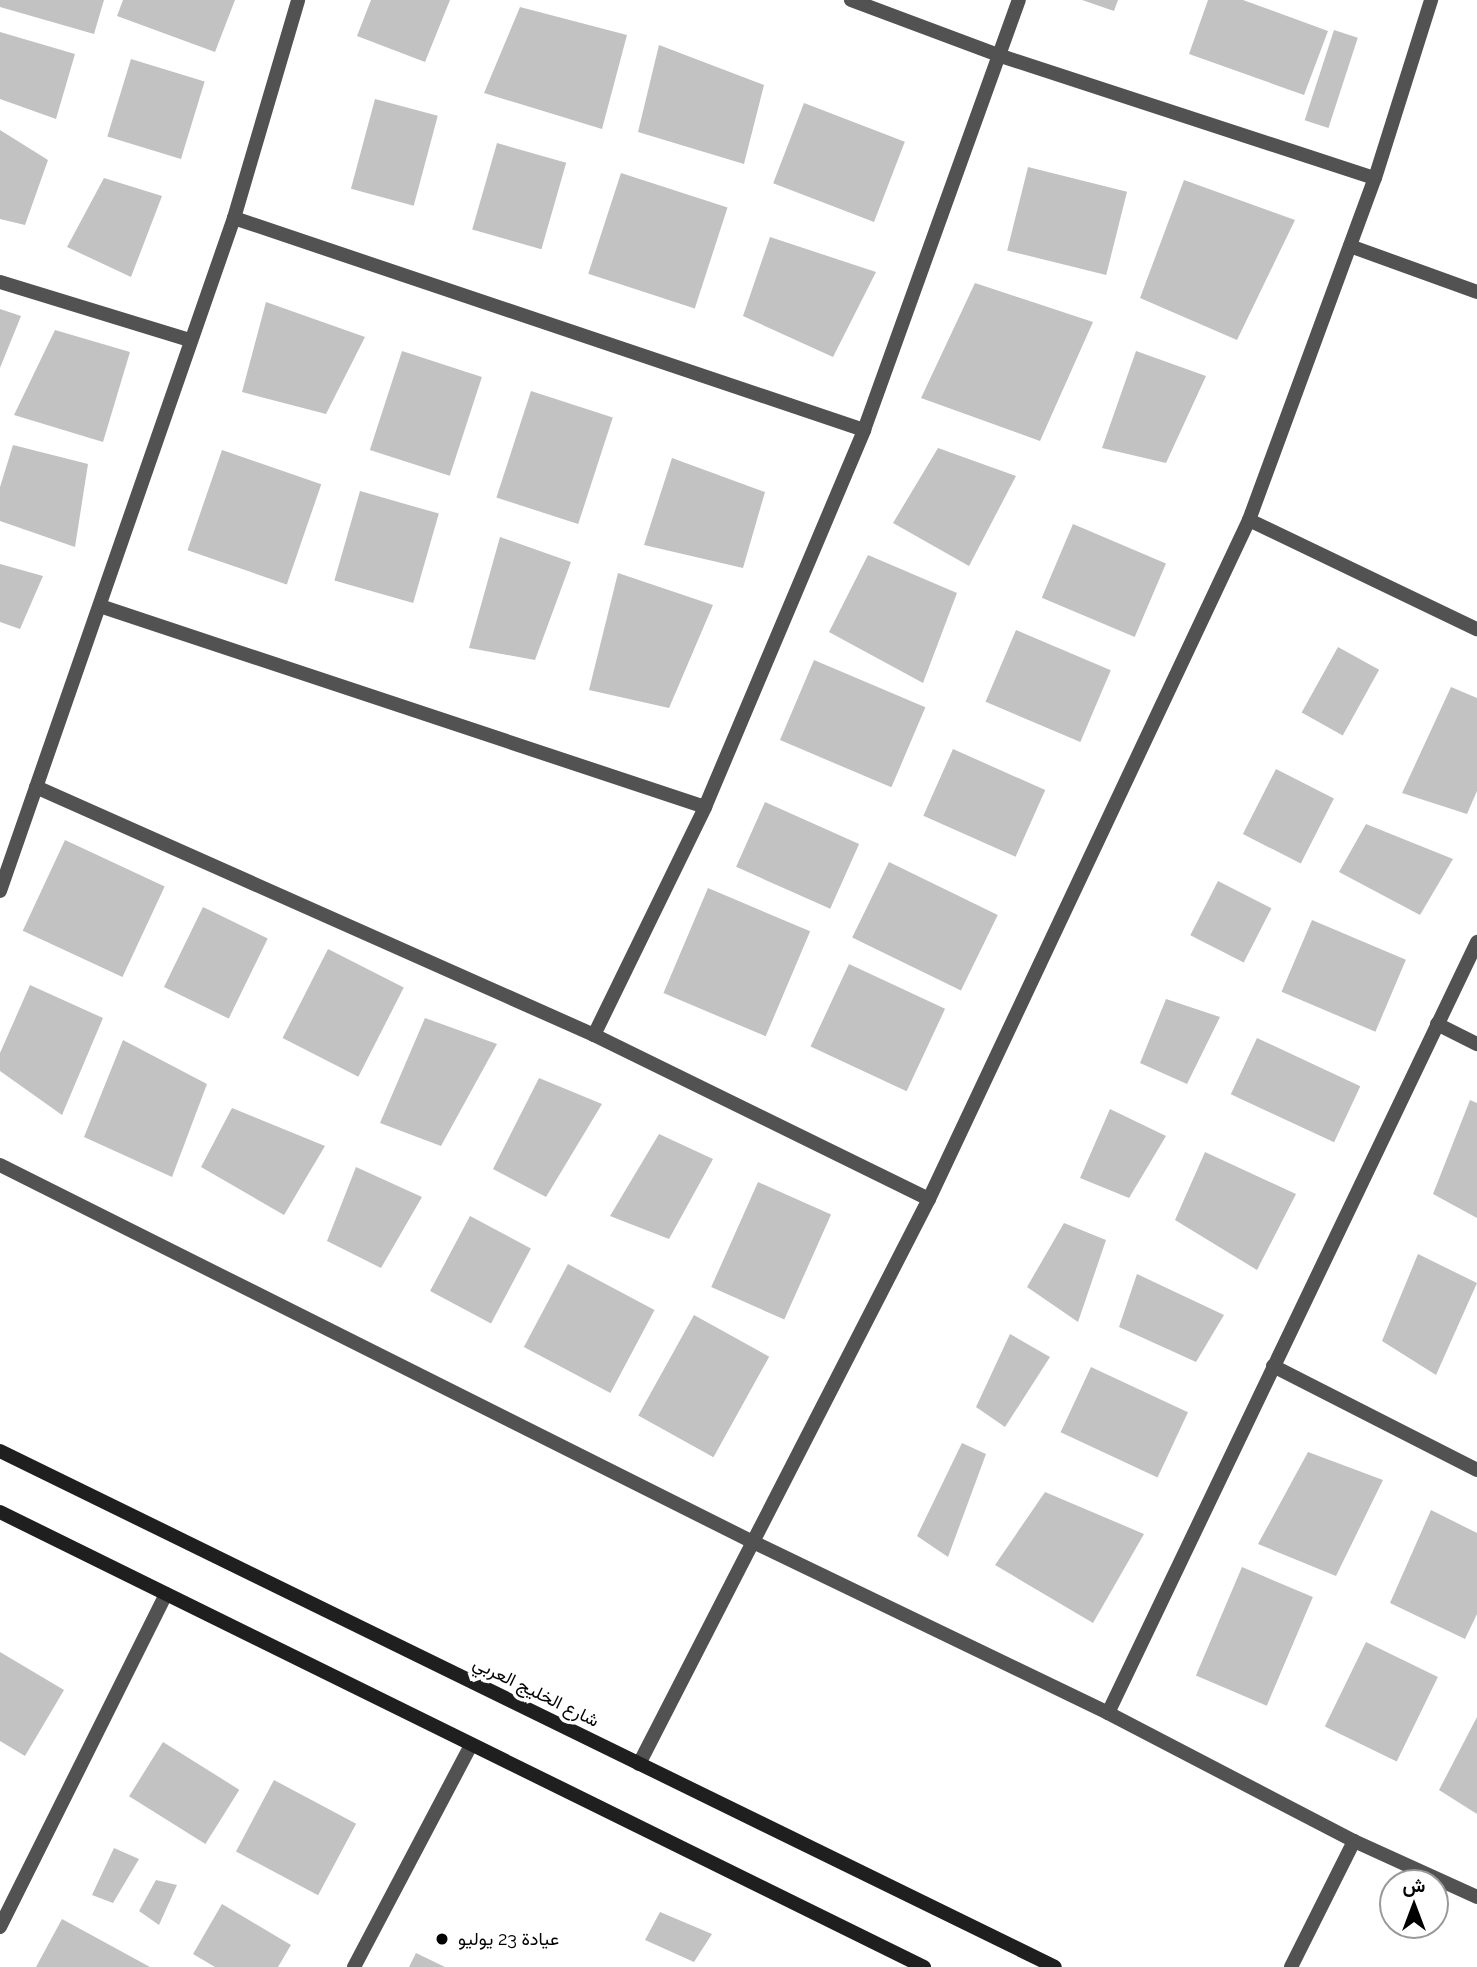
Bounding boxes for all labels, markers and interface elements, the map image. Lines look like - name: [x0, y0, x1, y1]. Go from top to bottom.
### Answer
- street label: شارع الخليج العربي: [469, 1652, 603, 1732]
- north arrow: [1379, 1869, 1449, 1939]
- text: ش: [1403, 1874, 1425, 1896]
- place label: عيادة 23 يوليو: [458, 1928, 559, 1950]
- marker: عيادة 23 يوليو: [432, 1929, 452, 1949]

